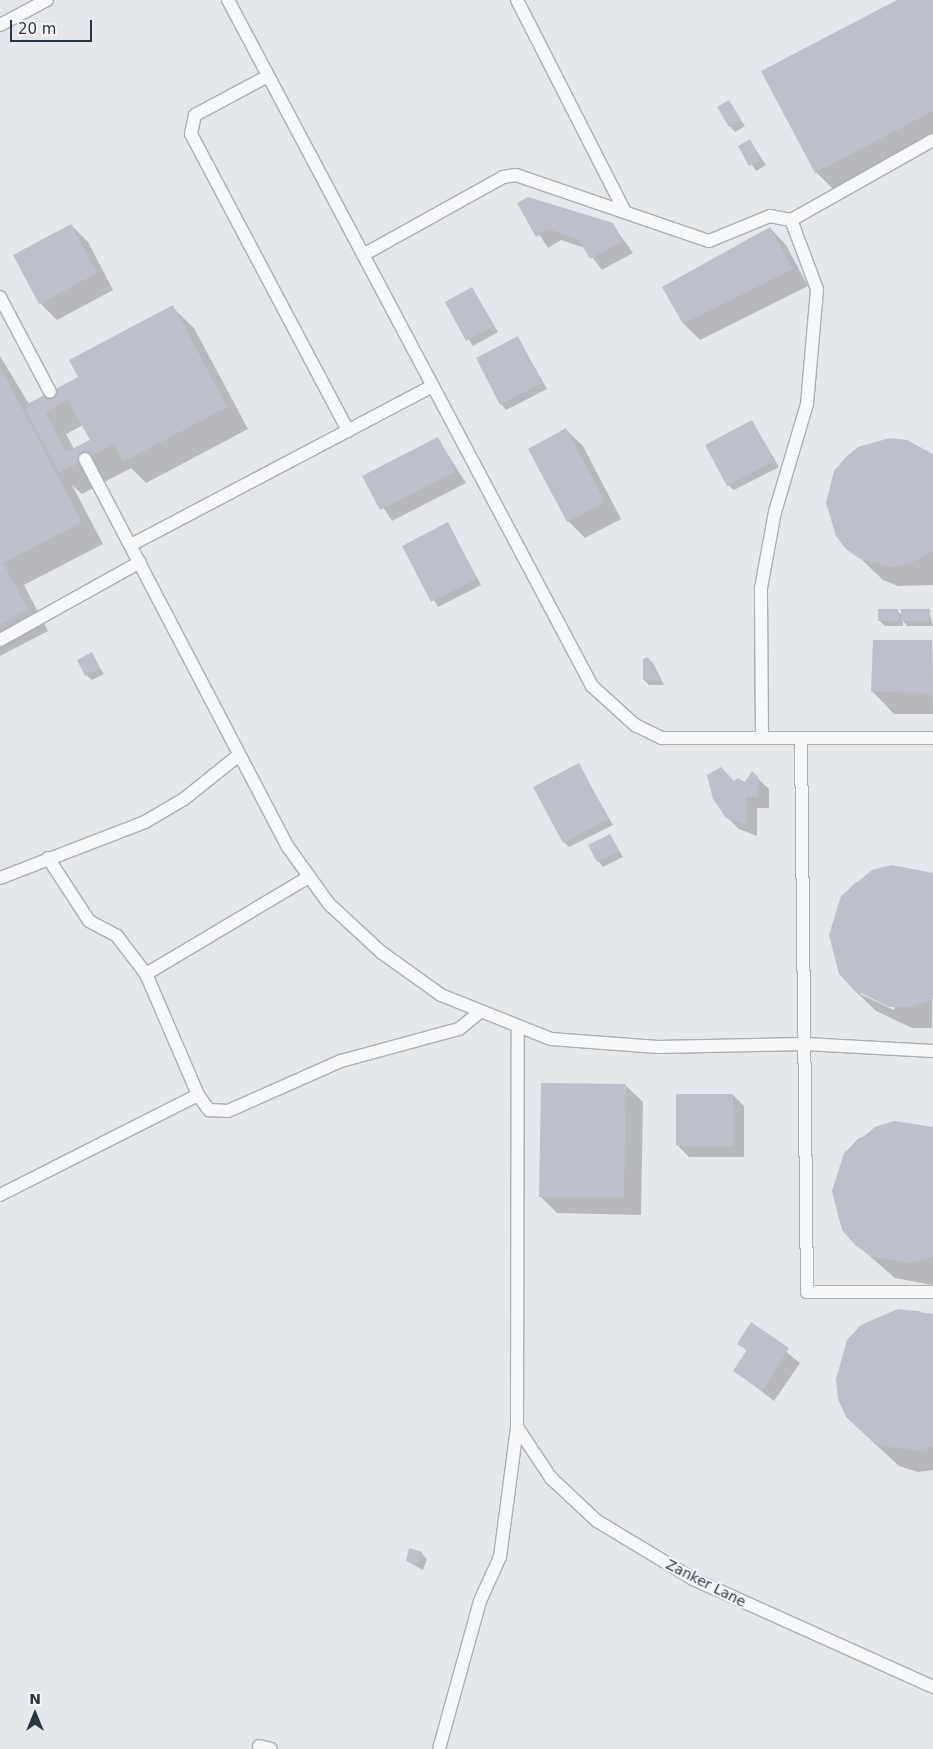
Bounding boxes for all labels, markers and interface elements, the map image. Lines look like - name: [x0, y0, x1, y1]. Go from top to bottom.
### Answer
- scale bar: [12, 10, 95, 42]
- text: 20 m: [18, 20, 56, 38]
- street label: Zanker Lane: [663, 1556, 749, 1610]
- north arrow: [10, 1689, 60, 1739]
- text: N: [29, 1691, 41, 1707]

